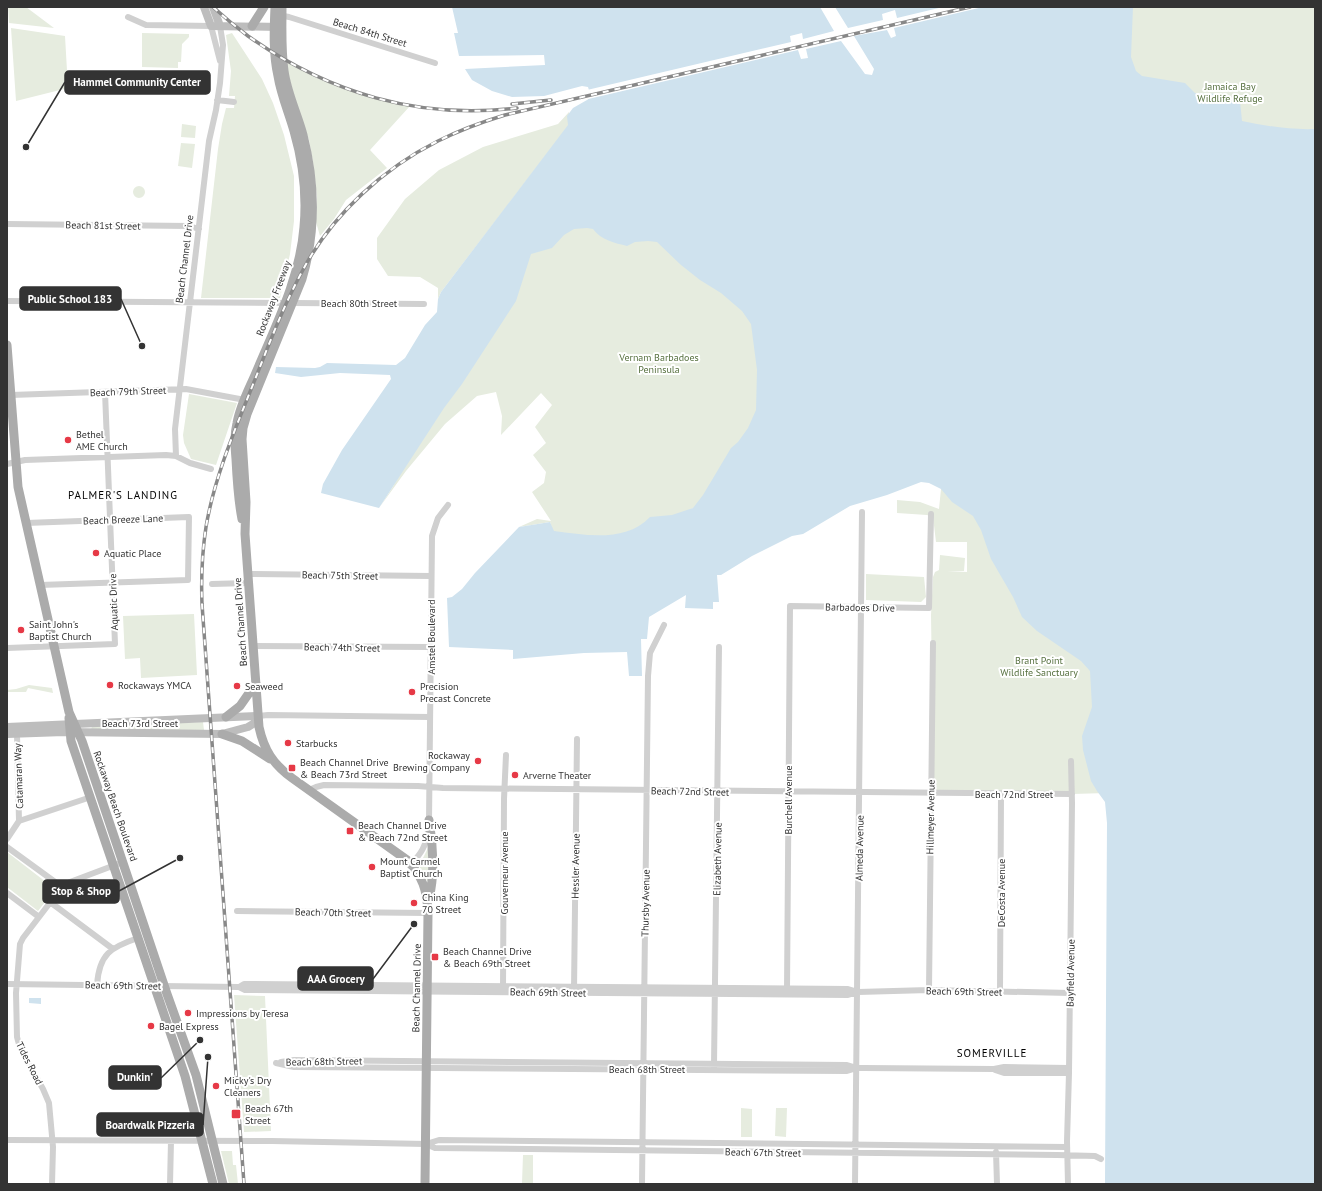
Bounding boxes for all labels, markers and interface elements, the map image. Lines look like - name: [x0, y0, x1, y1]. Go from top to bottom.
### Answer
- street label: Beach 84th Street: [331, 15, 409, 50]
- callout: Hammel Community Center: [65, 71, 210, 94]
- text: Hammel Community Center: [73, 75, 201, 89]
- park label: Jamaica Bay Wildlife Refuge: [1197, 80, 1263, 105]
- street label: Beach Channel Drive: [173, 214, 196, 304]
- street label: Beach 81st Street: [65, 218, 141, 233]
- street label: Rockaway Freeway: [253, 258, 294, 338]
- callout: Public School 183: [20, 287, 121, 310]
- text: Public School 183: [28, 292, 112, 306]
- street label: Beach 80th Street: [321, 297, 398, 310]
- park label: Vernam Barbadoes Peninsula: [618, 351, 699, 376]
- street label: Beach 79th Street: [90, 384, 167, 399]
- place label: Bethel AME Church: [76, 428, 128, 453]
- marker: Bethel AME Church: [63, 435, 73, 445]
- district label: PALMER'S LANDING: [68, 488, 178, 502]
- street label: Beach Breeze Lane: [83, 512, 163, 527]
- place label: Aquatic Place: [104, 547, 161, 560]
- marker: Aquatic Place: [91, 548, 101, 558]
- street label: Beach 75th Street: [302, 568, 379, 583]
- street label: Aquatic Drive: [106, 573, 121, 631]
- street label: Beach Channel Drive: [231, 577, 250, 667]
- street label: Amstel Boulevard: [425, 599, 438, 675]
- street label: Barbadoes Drive: [825, 600, 895, 615]
- place label: Saint John's Baptist Church: [29, 618, 92, 643]
- marker: Saint John's Baptist Church: [16, 625, 26, 635]
- street label: Beach 74th Street: [304, 640, 381, 655]
- park label: Brant Point Wildlife Sanctuary: [1000, 654, 1078, 679]
- place label: Rockaways YMCA: [118, 679, 192, 692]
- marker: Rockaways YMCA: [105, 680, 115, 690]
- place label: Seaweed: [245, 680, 283, 693]
- place label: Precision Precast Concrete: [420, 680, 491, 705]
- marker: Seaweed: [232, 681, 242, 691]
- marker: Precision Precast Concrete: [407, 687, 417, 697]
- street label: Beach 73rd Street: [102, 717, 179, 730]
- place label: Starbucks: [296, 737, 337, 750]
- marker: Starbucks: [283, 738, 293, 748]
- street label: Catamaran Way: [11, 743, 26, 809]
- street label: Rockaway Beach Boulevard: [91, 749, 141, 863]
- place label: Rockaway Brewing Company: [393, 749, 470, 774]
- place label: Beach Channel Drive & Beach 73rd Street: [300, 756, 389, 781]
- marker: Rockaway Brewing Company: [473, 756, 483, 766]
- marker: Beach Channel Drive & Beach 73rd Street: [287, 763, 297, 773]
- street label: Burchell Avenue: [782, 765, 795, 835]
- place label: Arverne Theater: [523, 769, 592, 782]
- marker: Arverne Theater: [510, 770, 520, 780]
- street label: Hillmeyer Avenue: [923, 779, 938, 855]
- street label: Beach 72nd Street: [651, 784, 730, 799]
- street label: Beach 72nd Street: [975, 788, 1054, 801]
- street label: Almeda Avenue: [852, 815, 867, 881]
- place label: Beach Channel Drive & Beach 72nd Street: [358, 819, 448, 844]
- street label: Elizabeth Avenue: [710, 822, 725, 896]
- marker: Beach Channel Drive & Beach 72nd Street: [345, 826, 355, 836]
- street label: Gouverneur Avenue: [498, 832, 511, 914]
- street label: Hessler Avenue: [568, 833, 583, 899]
- place label: Mount Carmel Baptist Church: [380, 855, 443, 880]
- street label: DeCosta Avenue: [995, 859, 1008, 927]
- marker: Mount Carmel Baptist Church: [367, 862, 377, 872]
- street label: Thursby Avenue: [638, 869, 653, 937]
- callout: Stop & Shop: [43, 880, 119, 903]
- text: Stop & Shop: [51, 884, 111, 898]
- place label: China King 70 Street: [422, 891, 469, 916]
- marker: China King 70 Street: [409, 898, 419, 908]
- street label: Beach 70th Street: [295, 905, 372, 920]
- street label: Bayfield Avenue: [1063, 939, 1078, 1007]
- street label: Beach Channel Drive: [409, 944, 424, 1032]
- place label: Beach Channel Drive & Beach 69th Street: [443, 945, 532, 970]
- marker: Beach Channel Drive & Beach 69th Street: [430, 952, 440, 962]
- callout: AAA Grocery: [298, 967, 373, 990]
- text: AAA Grocery: [307, 972, 366, 986]
- street label: Beach 69th Street: [85, 978, 162, 993]
- street label: Beach 69th Street: [926, 984, 1003, 999]
- street label: Beach 69th Street: [510, 985, 587, 1000]
- place label: Impressions by Teresa: [196, 1007, 289, 1020]
- marker: Impressions by Teresa: [183, 1008, 193, 1018]
- place label: Bagel Express: [159, 1020, 219, 1033]
- marker: Bagel Express: [146, 1021, 156, 1031]
- street label: Tides Road: [13, 1039, 46, 1087]
- district label: SOMERVILLE: [957, 1046, 1027, 1060]
- street label: Beach 68th Street: [286, 1054, 363, 1069]
- street label: Beach 68th Street: [609, 1063, 686, 1076]
- callout: Dunkin': [109, 1066, 161, 1089]
- text: Dunkin': [117, 1070, 153, 1084]
- place label: Micky's Dry Cleaners: [224, 1074, 272, 1099]
- marker: Micky's Dry Cleaners: [211, 1081, 221, 1091]
- place label: Beach 67th Street: [245, 1102, 293, 1127]
- marker: Beach 67th Street: [230, 1108, 242, 1120]
- callout: Boardwalk Pizzeria: [97, 1113, 203, 1136]
- text: Boardwalk Pizzeria: [105, 1118, 195, 1132]
- street label: Beach 67th Street: [725, 1145, 802, 1160]

